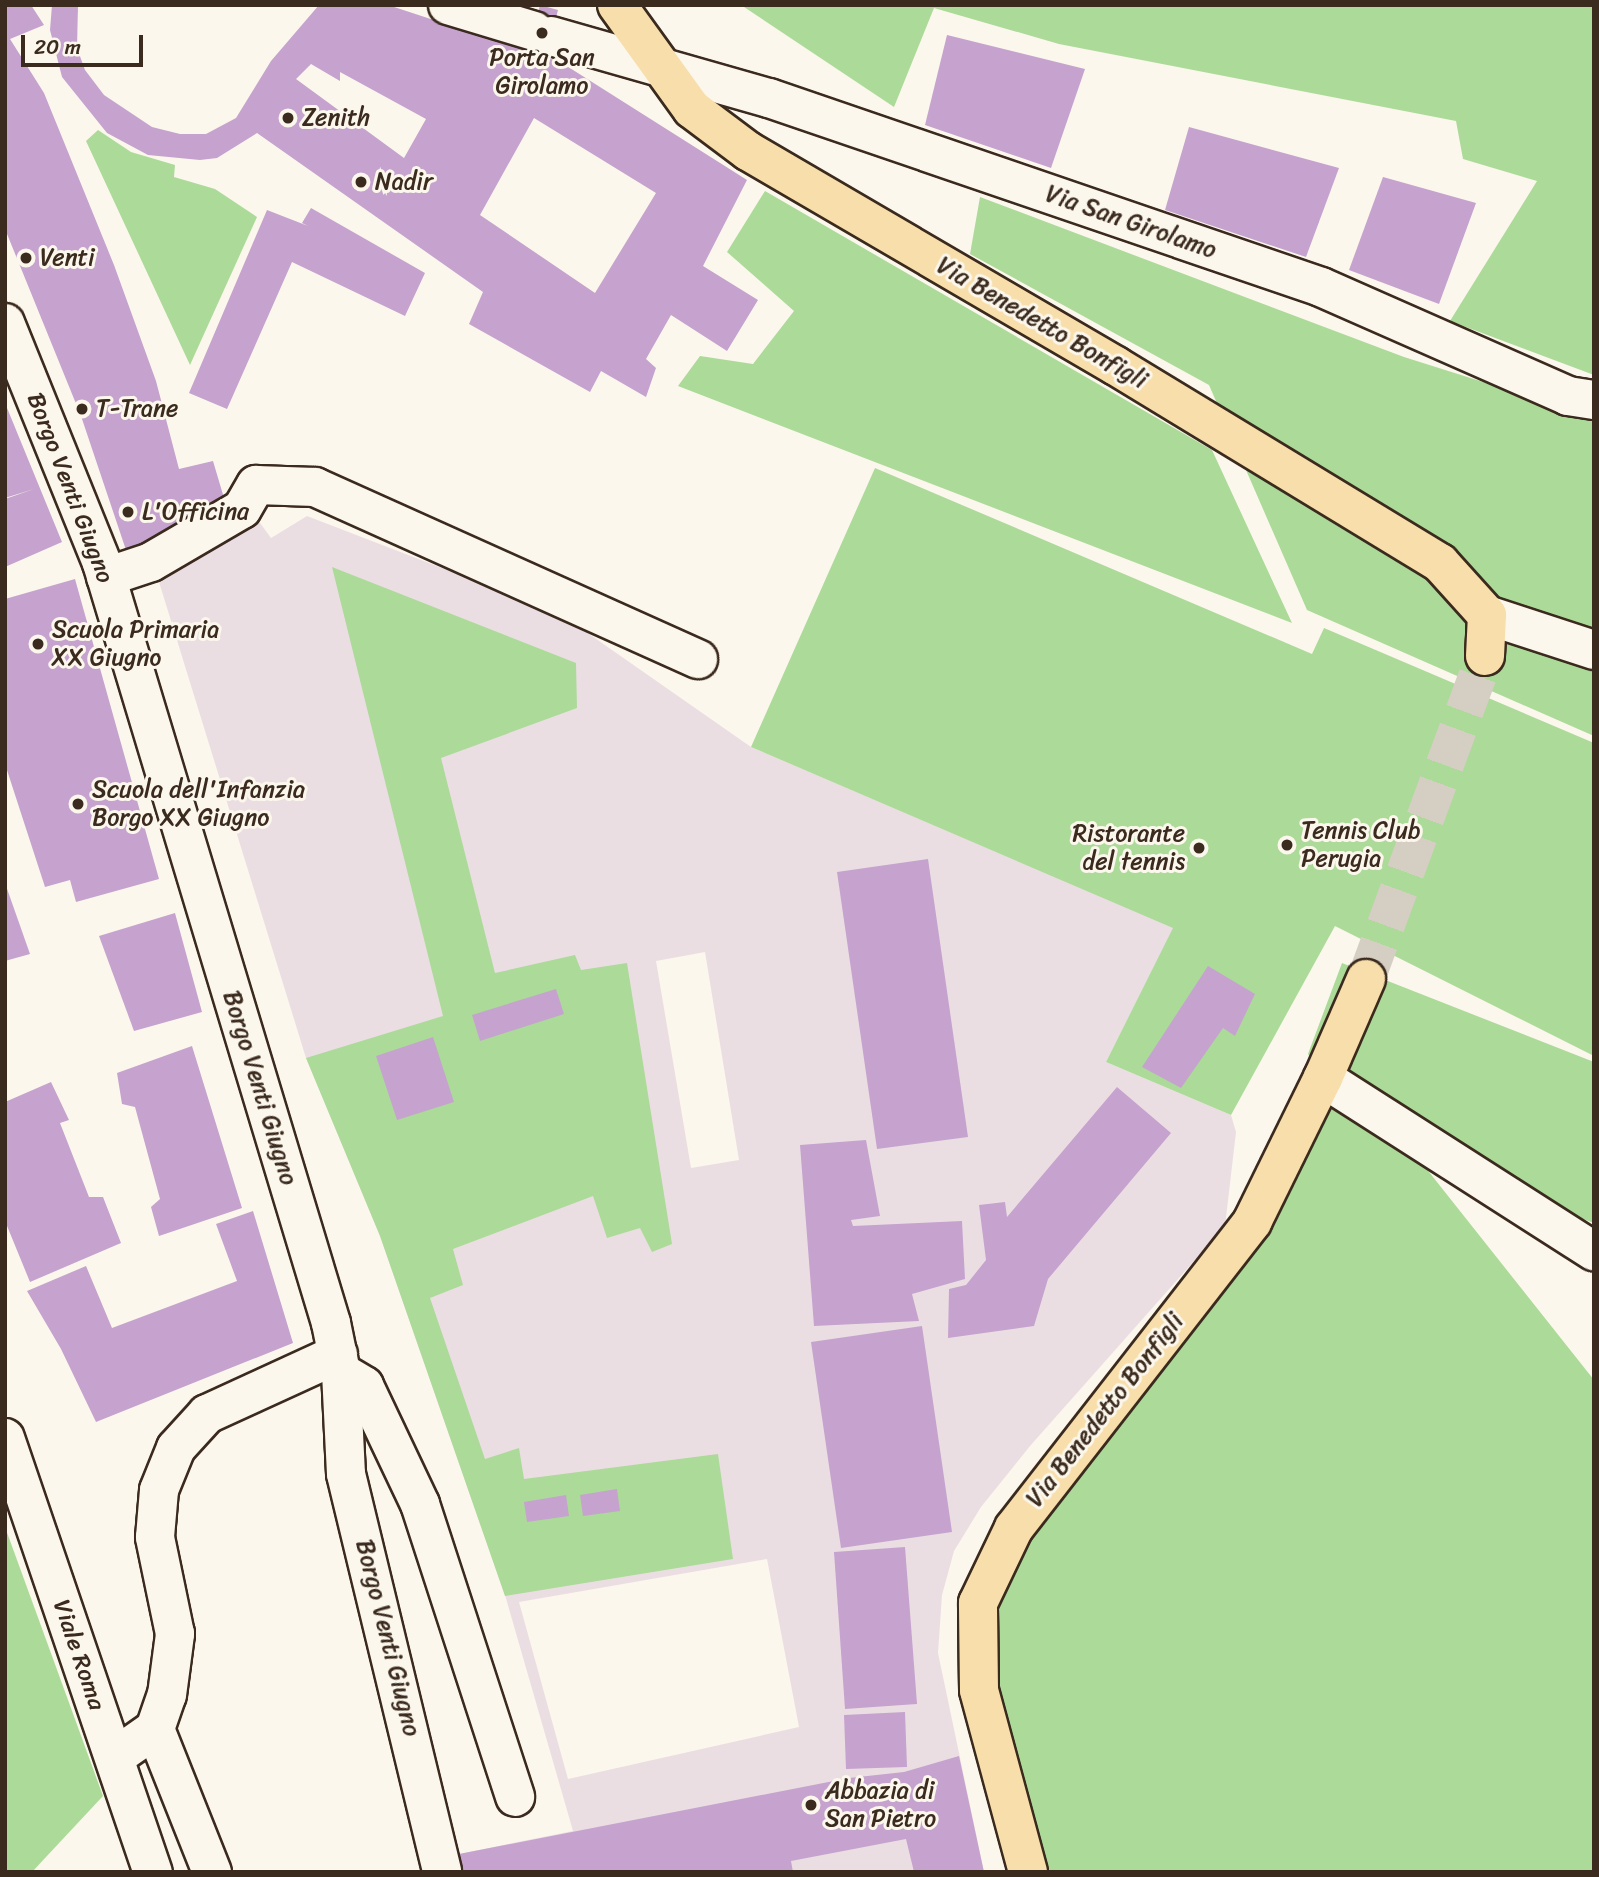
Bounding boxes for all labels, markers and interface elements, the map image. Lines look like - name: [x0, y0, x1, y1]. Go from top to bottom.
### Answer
- scale bar: [24, 21, 147, 65]
- marker: Porta San Girolamo: [534, 25, 550, 41]
- text: 20 m: [34, 28, 81, 66]
- place label: Porta San Girolamo: [489, 44, 595, 100]
- place label: Zenith: [302, 104, 370, 132]
- marker: Zenith: [280, 110, 296, 126]
- place label: Nadir: [375, 168, 433, 196]
- marker: Nadir: [353, 174, 369, 190]
- street label: Via San Girolamo: [1042, 179, 1220, 265]
- place label: Venti: [40, 244, 95, 272]
- marker: Venti: [18, 250, 34, 266]
- street label: Via Benedetto Bonfigli: [932, 251, 1152, 395]
- street label: Borgo Venti Giugno: [21, 389, 119, 587]
- place label: T-Trane: [96, 395, 178, 423]
- marker: T-Trane: [74, 401, 90, 417]
- place label: L'Officina: [142, 498, 249, 526]
- marker: L'Officina: [120, 504, 136, 520]
- place label: Scuola Primaria XX Giugno: [52, 616, 219, 672]
- marker: Scuola Primaria XX Giugno: [30, 636, 46, 652]
- place label: Scuola dell'Infanzia Borgo XX Giugno: [92, 776, 305, 832]
- marker: Scuola dell'Infanzia Borgo XX Giugno: [70, 796, 86, 812]
- place label: Tennis Club Perugia: [1301, 817, 1421, 873]
- place label: Ristorante del tennis: [1072, 820, 1185, 876]
- marker: Tennis Club Perugia: [1279, 837, 1295, 853]
- marker: Ristorante del tennis: [1191, 840, 1207, 856]
- street label: Borgo Venti Giugno: [217, 988, 303, 1188]
- street label: Via Benedetto Bonfigli: [1020, 1307, 1190, 1513]
- street label: Borgo Venti Giugno: [350, 1537, 426, 1739]
- street label: Viale Roma: [47, 1596, 111, 1714]
- place label: Abbazia di San Pietro: [825, 1777, 937, 1833]
- marker: Abbazia di San Pietro: [803, 1797, 819, 1813]

